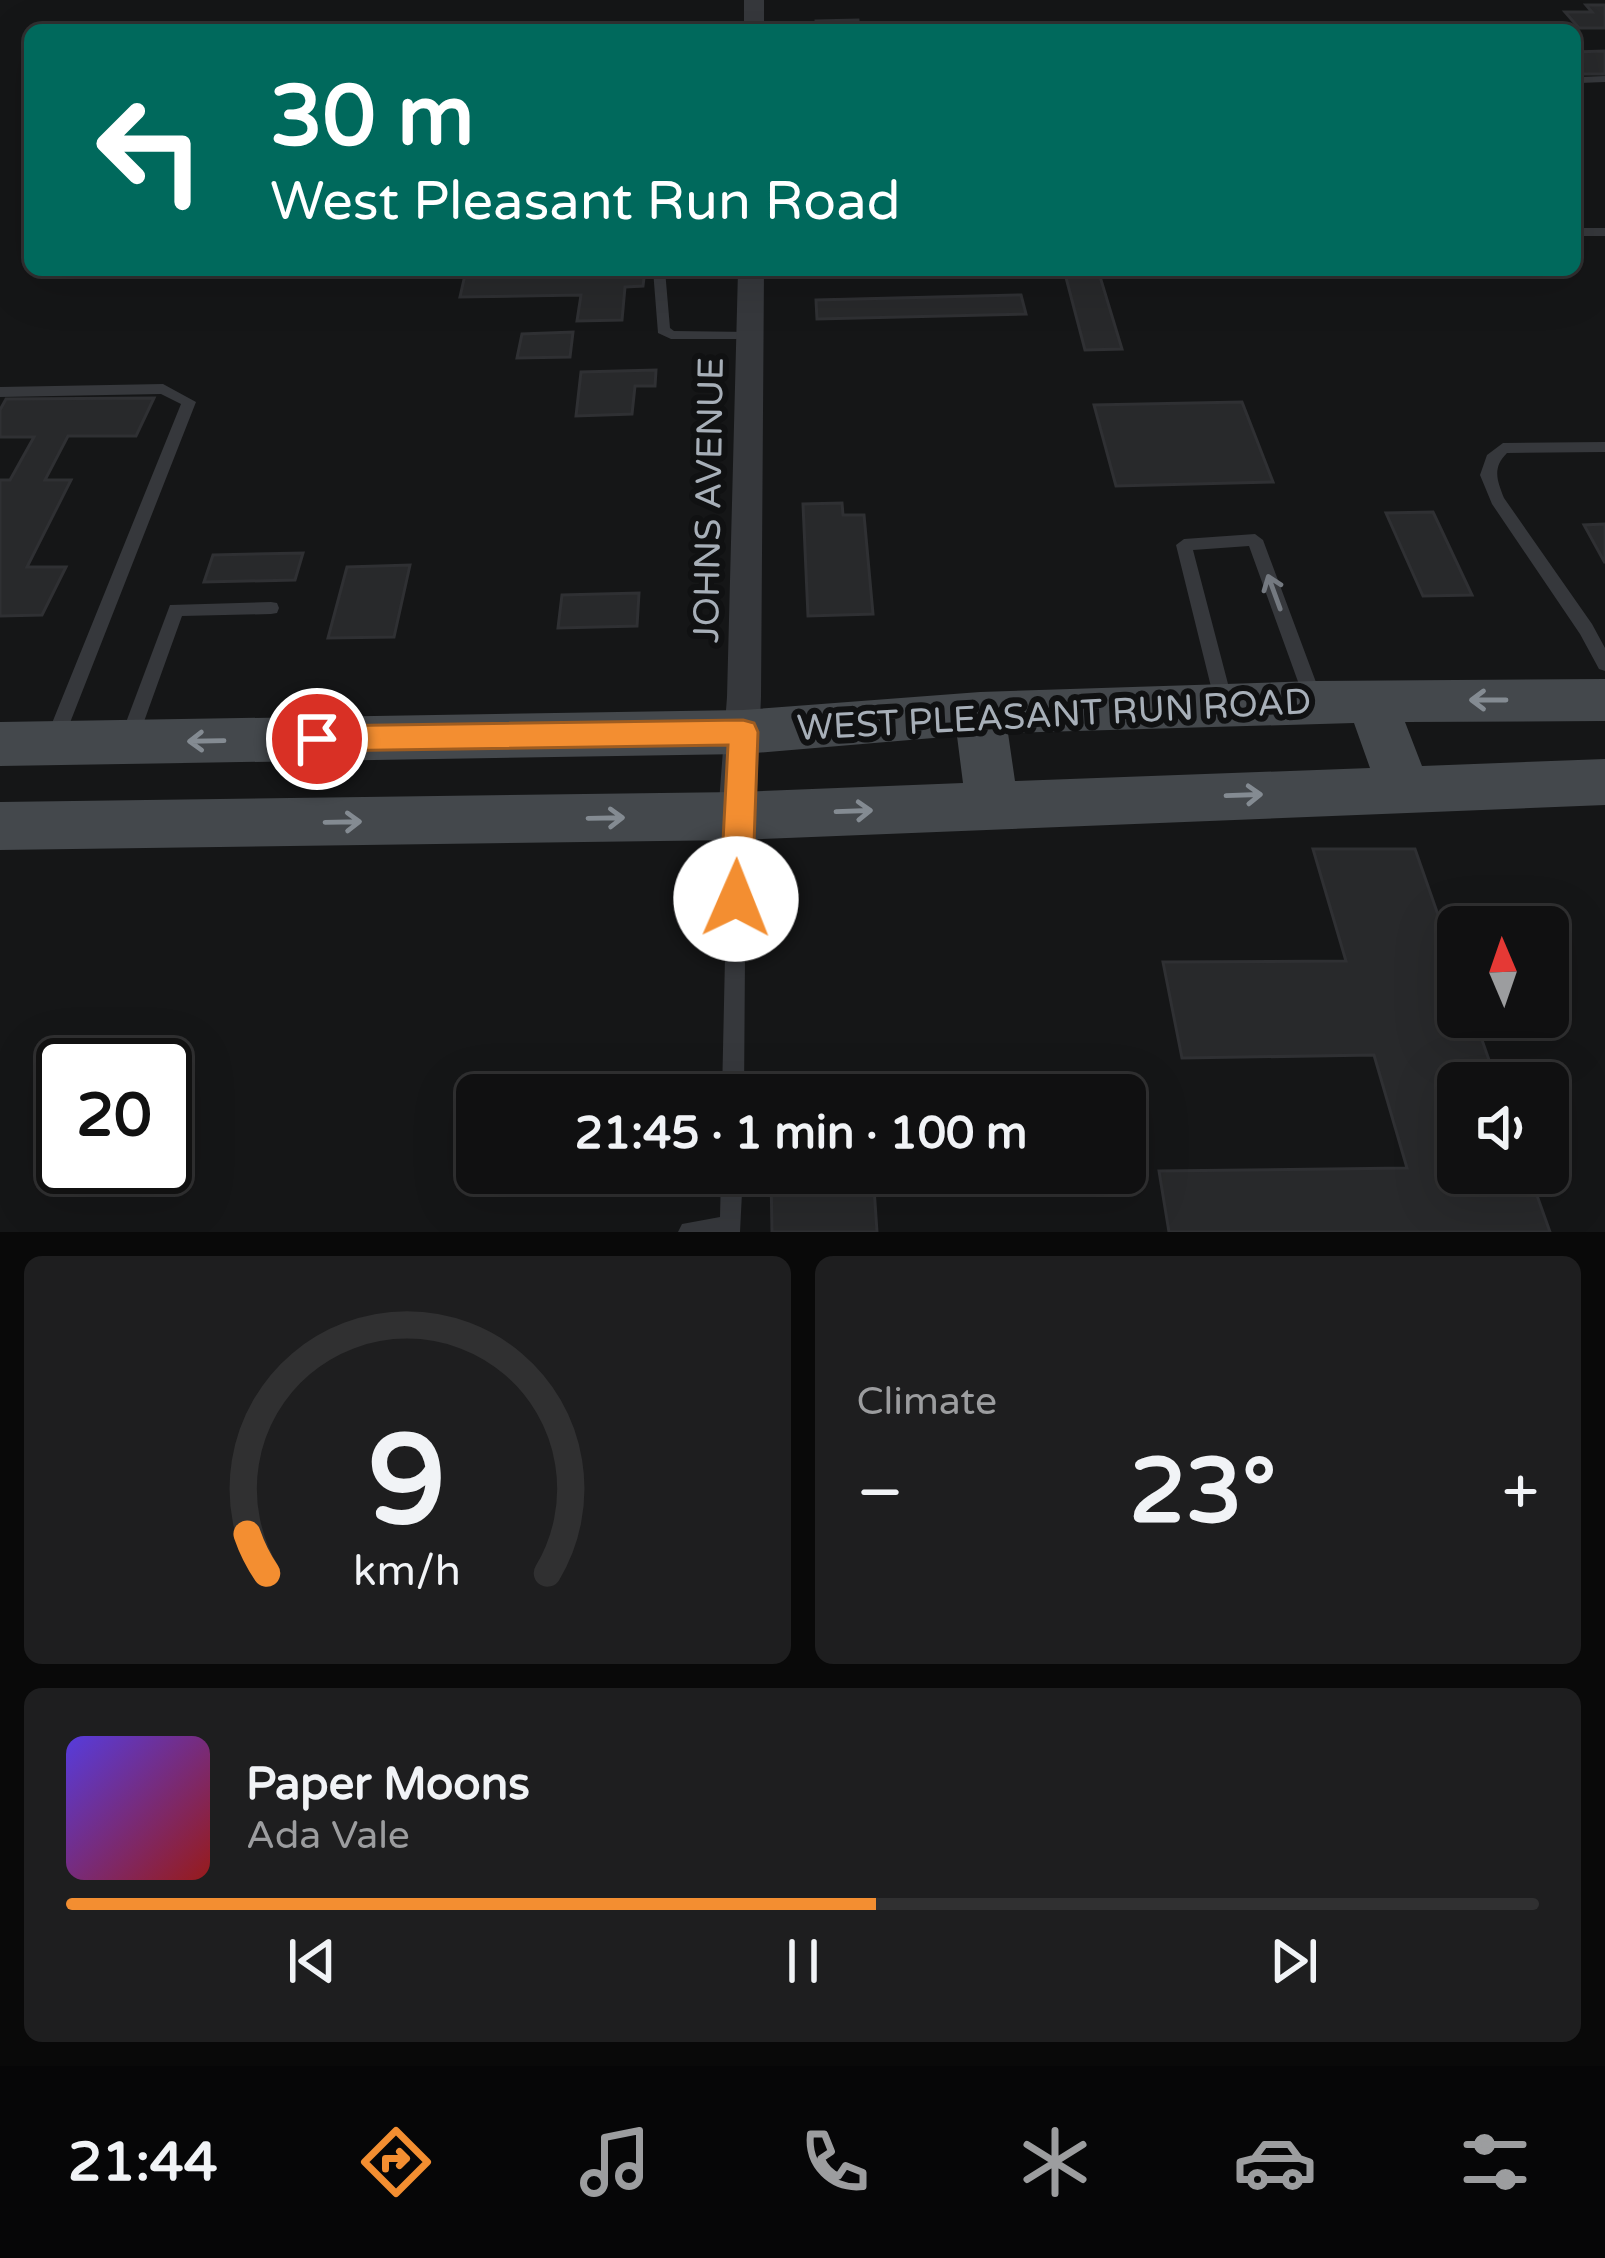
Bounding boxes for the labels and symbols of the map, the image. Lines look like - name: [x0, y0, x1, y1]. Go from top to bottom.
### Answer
- street label: JOHNS AVENUE: [685, 357, 733, 643]
- one-way arrow: [1262, 574, 1283, 611]
- street label: WEST PLEASANT RUN ROAD: [796, 680, 1312, 750]
- pin: [266, 688, 368, 790]
- one-way arrow: [1469, 689, 1508, 712]
- one-way arrow: [187, 729, 226, 752]
- one-way arrow: [1224, 783, 1263, 806]
- one-way arrow: [834, 799, 873, 822]
- one-way arrow: [586, 806, 625, 829]
- one-way arrow: [323, 810, 362, 833]
- position arrow: [673, 836, 799, 962]
- north arrow: [1437, 906, 1569, 1038]
- speed limit sign: 20: [36, 1038, 192, 1194]

